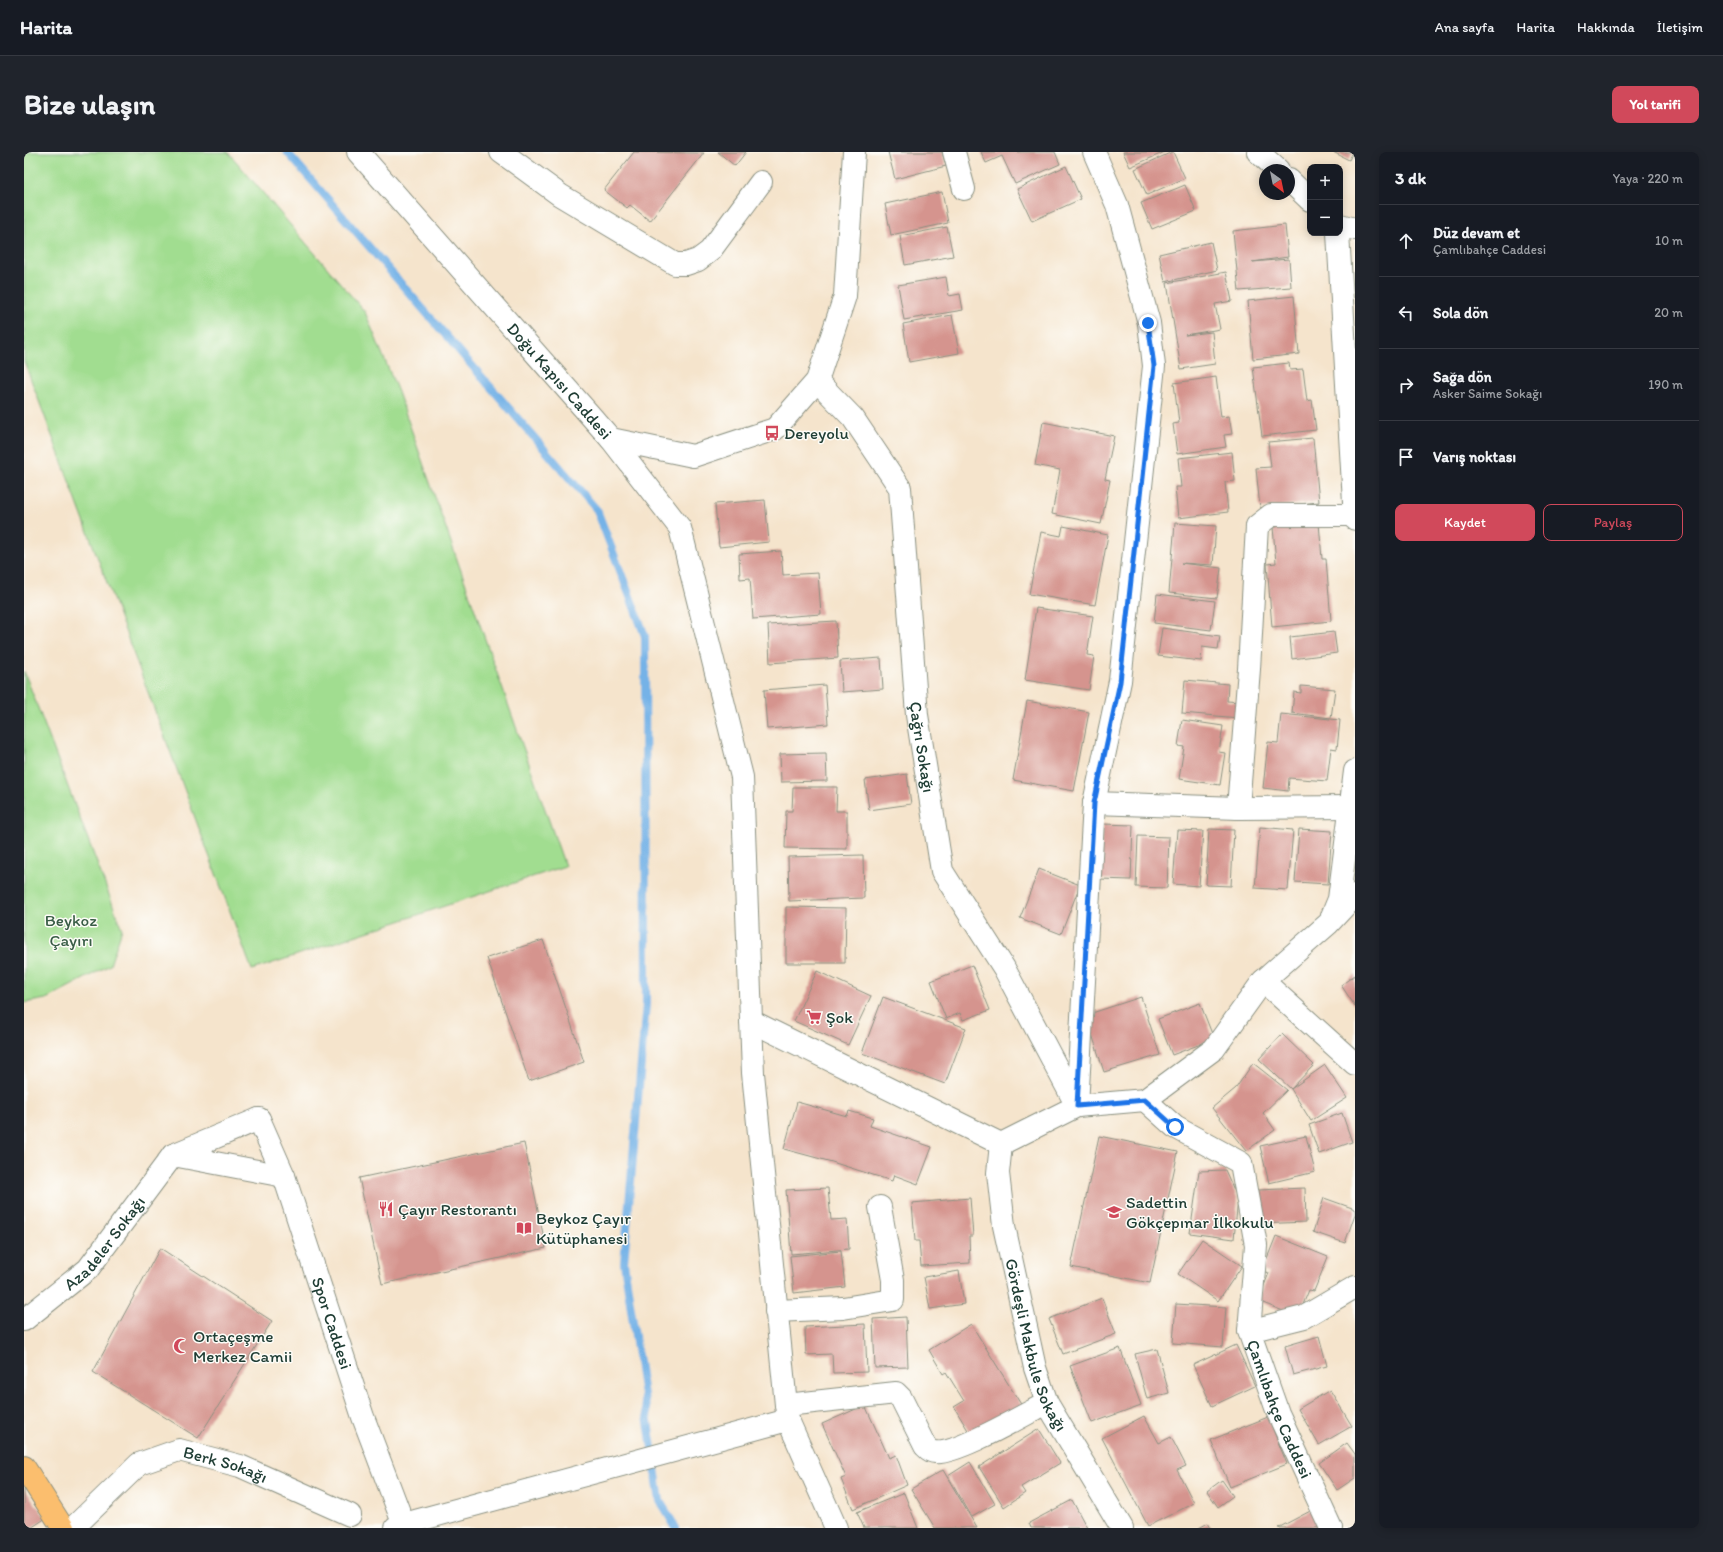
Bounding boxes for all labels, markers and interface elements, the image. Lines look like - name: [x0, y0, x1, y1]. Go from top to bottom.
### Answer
- text: Harita: [20, 16, 72, 39]
- text: Ana sayfa: [1435, 19, 1494, 36]
- text: Harita: [1516, 19, 1555, 36]
- text: Hakkında: [1577, 19, 1635, 36]
- text: İletişim: [1657, 19, 1703, 36]
- button: Yol tarifi: [1612, 86, 1699, 123]
- text: Bize ulaşın: [24, 87, 155, 121]
- north arrow: [1259, 164, 1295, 200]
- map controls: [1307, 164, 1343, 236]
- button: +: [1307, 164, 1343, 200]
- text: 3 dk: [1395, 168, 1426, 188]
- text: Yaya · 220 m: [1613, 171, 1683, 186]
- button: −: [1307, 200, 1343, 236]
- text: Düz devam et: [1433, 224, 1520, 242]
- icon: ahead: [1395, 230, 1417, 252]
- text: 10 m: [1655, 233, 1683, 248]
- text: Çamlıbahçe Caddesi: [1433, 242, 1546, 257]
- icon: left: [1395, 302, 1417, 324]
- text: Sola dön: [1433, 304, 1488, 322]
- text: 20 m: [1654, 305, 1683, 320]
- route end: [1139, 314, 1157, 332]
- street label: Doğu Kapısı Caddesi: [503, 318, 616, 443]
- text: Sağa dön: [1433, 368, 1492, 386]
- icon: right: [1395, 374, 1417, 396]
- text: 190 m: [1648, 377, 1683, 392]
- text: Asker Saime Sokağı: [1433, 386, 1542, 401]
- place label: Dereyolu: [784, 423, 850, 443]
- bus stop icon: Dereyolu: [763, 424, 781, 442]
- icon: arrive: [1395, 446, 1417, 468]
- text: Varış noktası: [1433, 448, 1516, 466]
- button: Kaydet: [1395, 504, 1535, 541]
- button: Paylaş: [1543, 504, 1683, 541]
- street label: Çağrı Sokağı: [906, 701, 939, 794]
- park label: Beykoz Çayırı: [45, 910, 97, 950]
- place label: Şok: [826, 1007, 853, 1027]
- supermarket icon: Şok: [805, 1008, 823, 1026]
- route start: [1166, 1118, 1184, 1136]
- street label: Azadeler Sokağı: [60, 1192, 149, 1294]
- place label: Sadettin Gökçepınar İlkokulu: [1126, 1192, 1274, 1232]
- place label: Çayır Restorantı: [398, 1199, 517, 1219]
- restaurant icon: Çayır Restorantı: [377, 1200, 395, 1218]
- school or university icon: Sadettin Gökçepınar İlkokulu: [1105, 1203, 1123, 1221]
- place label: Beykoz Çayır Kütüphanesi: [536, 1208, 631, 1248]
- library icon: Beykoz Çayır Kütüphanesi: [515, 1219, 533, 1237]
- street label: Gördeşli Makbule Sokağı: [1001, 1257, 1072, 1435]
- street label: Spor Caddesi: [308, 1275, 357, 1372]
- place label: Ortaçeşme Merkez Camii: [193, 1326, 292, 1366]
- mosque icon: Ortaçeşme Merkez Camii: [172, 1337, 190, 1355]
- street label: Çamlıbahçe Caddesi: [1243, 1337, 1317, 1481]
- street label: Berk Sokağı: [181, 1442, 271, 1487]

